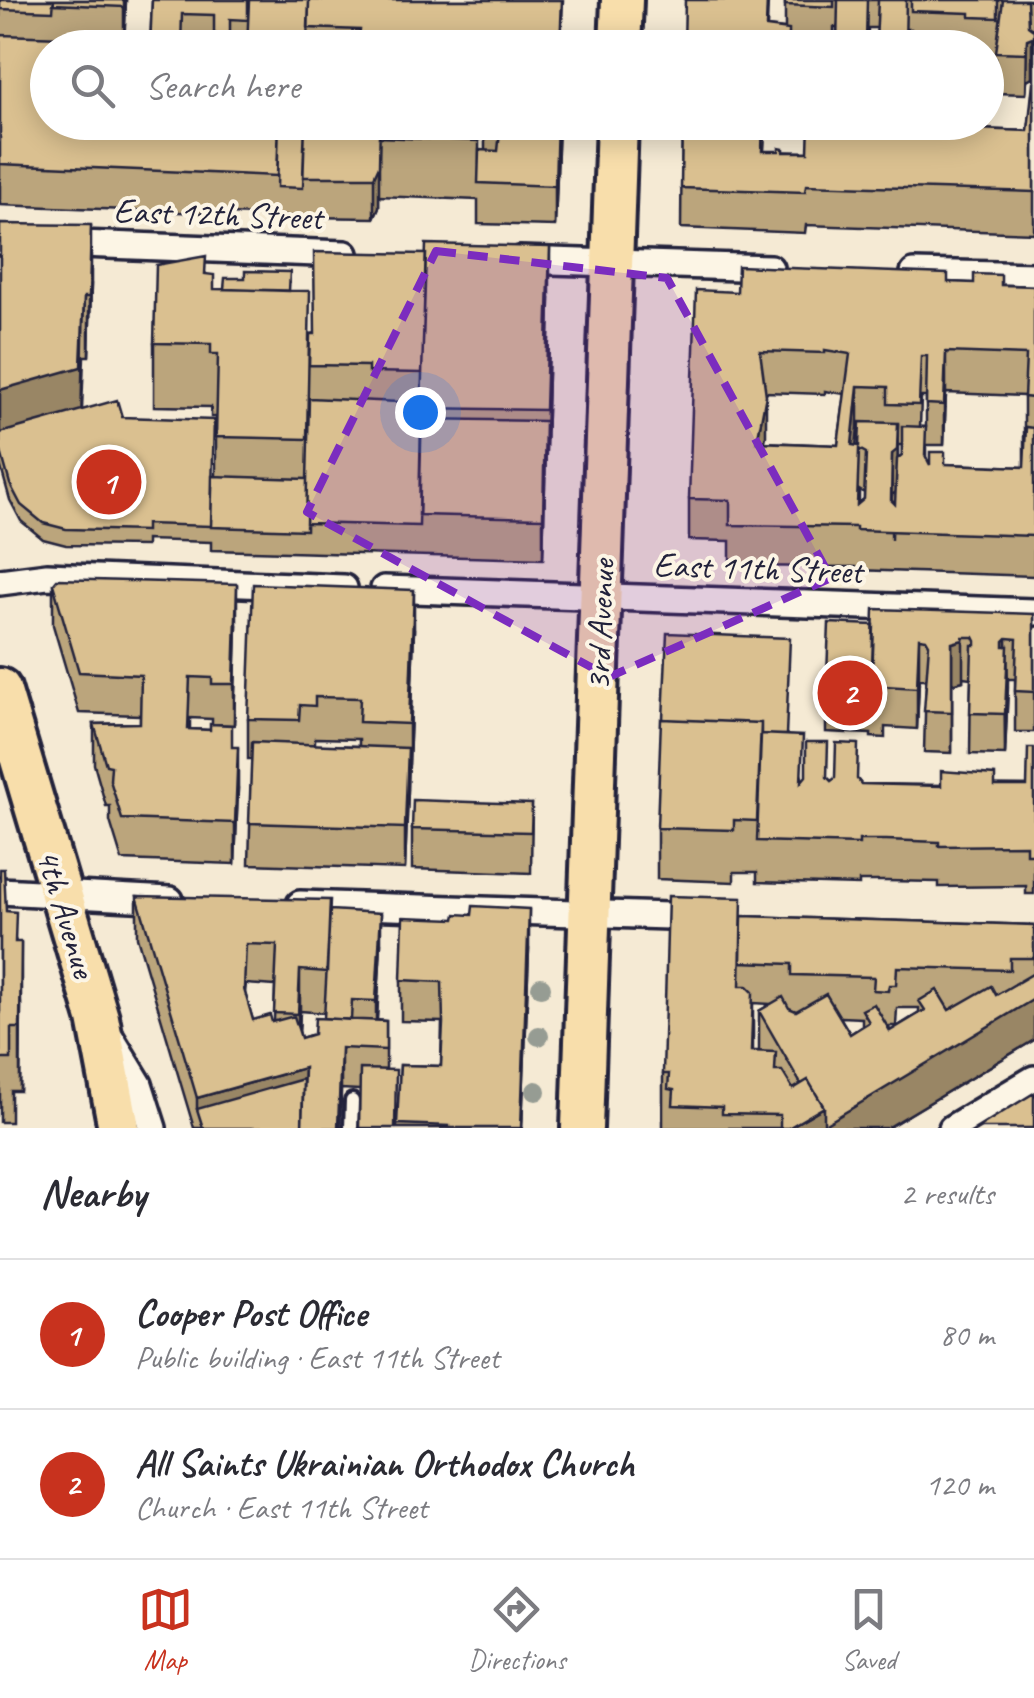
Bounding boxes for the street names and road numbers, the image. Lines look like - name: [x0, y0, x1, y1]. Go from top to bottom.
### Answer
- street label: East 12th Street: [113, 188, 327, 240]
- street label: East 11th Street: [653, 542, 867, 594]
- street label: 3rd Avenue: [575, 556, 625, 691]
- street label: 4th Avenue: [25, 843, 108, 985]

